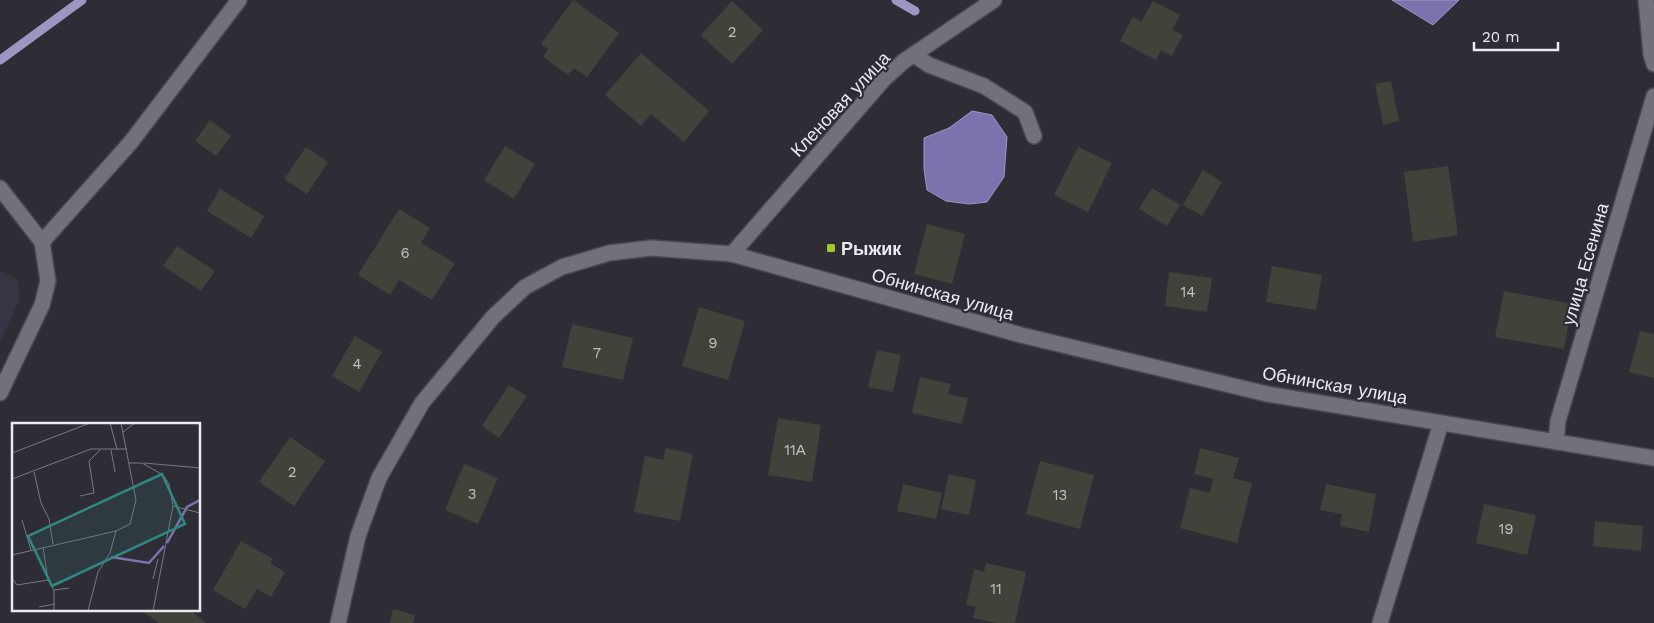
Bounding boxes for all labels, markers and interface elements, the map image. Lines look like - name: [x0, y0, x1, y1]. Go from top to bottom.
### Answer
- scale bar: [1474, 20, 1558, 52]
- house number: 2: [728, 23, 736, 41]
- text: 20 m: [1482, 28, 1520, 46]
- street label: Кленовая улица: [786, 47, 895, 161]
- street label: улица Есенина: [1557, 199, 1613, 328]
- place label: Рыжик: [841, 238, 902, 259]
- marker: Рыжик: [825, 242, 837, 254]
- house number: 6: [400, 244, 410, 262]
- street label: Обнинская улица: [869, 264, 1017, 325]
- house number: 14: [1180, 283, 1196, 301]
- house number: 9: [708, 334, 718, 352]
- house number: 7: [593, 344, 601, 362]
- house number: 4: [352, 355, 362, 373]
- street label: Обнинская улица: [1261, 362, 1410, 408]
- inset map: [12, 423, 200, 610]
- house number: 11А: [784, 441, 806, 459]
- house number: 2: [288, 463, 296, 481]
- house number: 3: [468, 485, 476, 503]
- house number: 13: [1053, 486, 1067, 504]
- house number: 19: [1498, 520, 1514, 538]
- house number: 11: [990, 580, 1002, 598]

